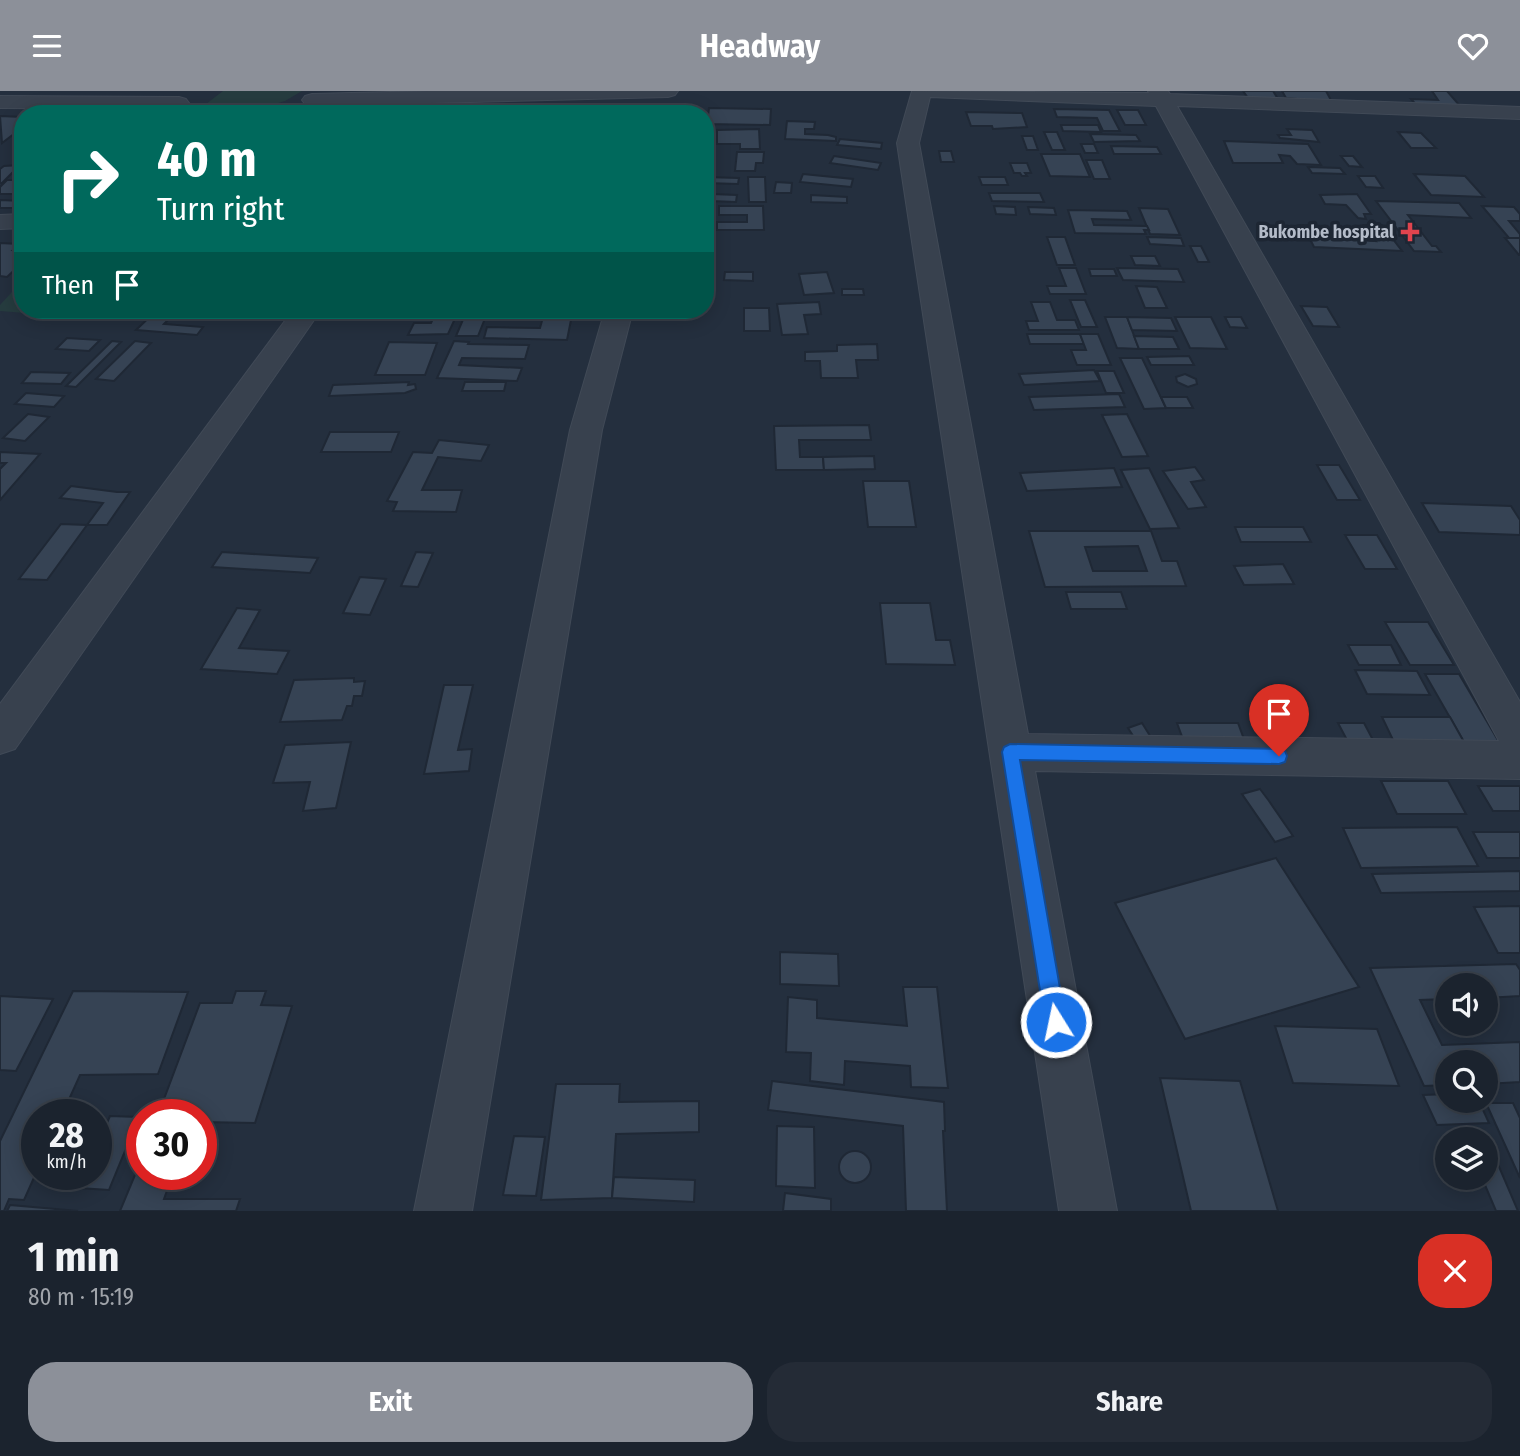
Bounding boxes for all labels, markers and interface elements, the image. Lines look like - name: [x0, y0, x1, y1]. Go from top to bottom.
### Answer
- icon: menu: [28, 27, 66, 65]
- text: Headway: [700, 27, 820, 65]
- icon: heart: [1454, 27, 1492, 65]
- text: 40 m: [157, 130, 257, 189]
- icon: right: [42, 133, 133, 224]
- text: Turn right: [157, 190, 284, 228]
- place label: Bukombe hospital: [1258, 221, 1394, 243]
- marker: Bukombe hospital: [1400, 222, 1420, 242]
- icon: arrive: [108, 266, 146, 304]
- text: Then: [42, 270, 94, 301]
- pin: [1249, 684, 1309, 756]
- icon: arrive: [1260, 695, 1298, 733]
- map controls: [1435, 973, 1498, 1190]
- button: sound: [1435, 973, 1498, 1036]
- position arrow: [1019, 985, 1093, 1059]
- button: search: [1435, 1050, 1498, 1113]
- speed limit sign: 30: [126, 1099, 217, 1190]
- text: 28: [49, 1114, 84, 1156]
- button: layers: [1435, 1127, 1498, 1190]
- text: km/h: [46, 1151, 87, 1173]
- text: 1 min: [28, 1232, 119, 1282]
- button: close: [1418, 1234, 1492, 1308]
- text: 80 m · 15:19: [28, 1283, 134, 1311]
- button: Exit: [28, 1362, 753, 1442]
- button: Share: [767, 1362, 1492, 1442]

